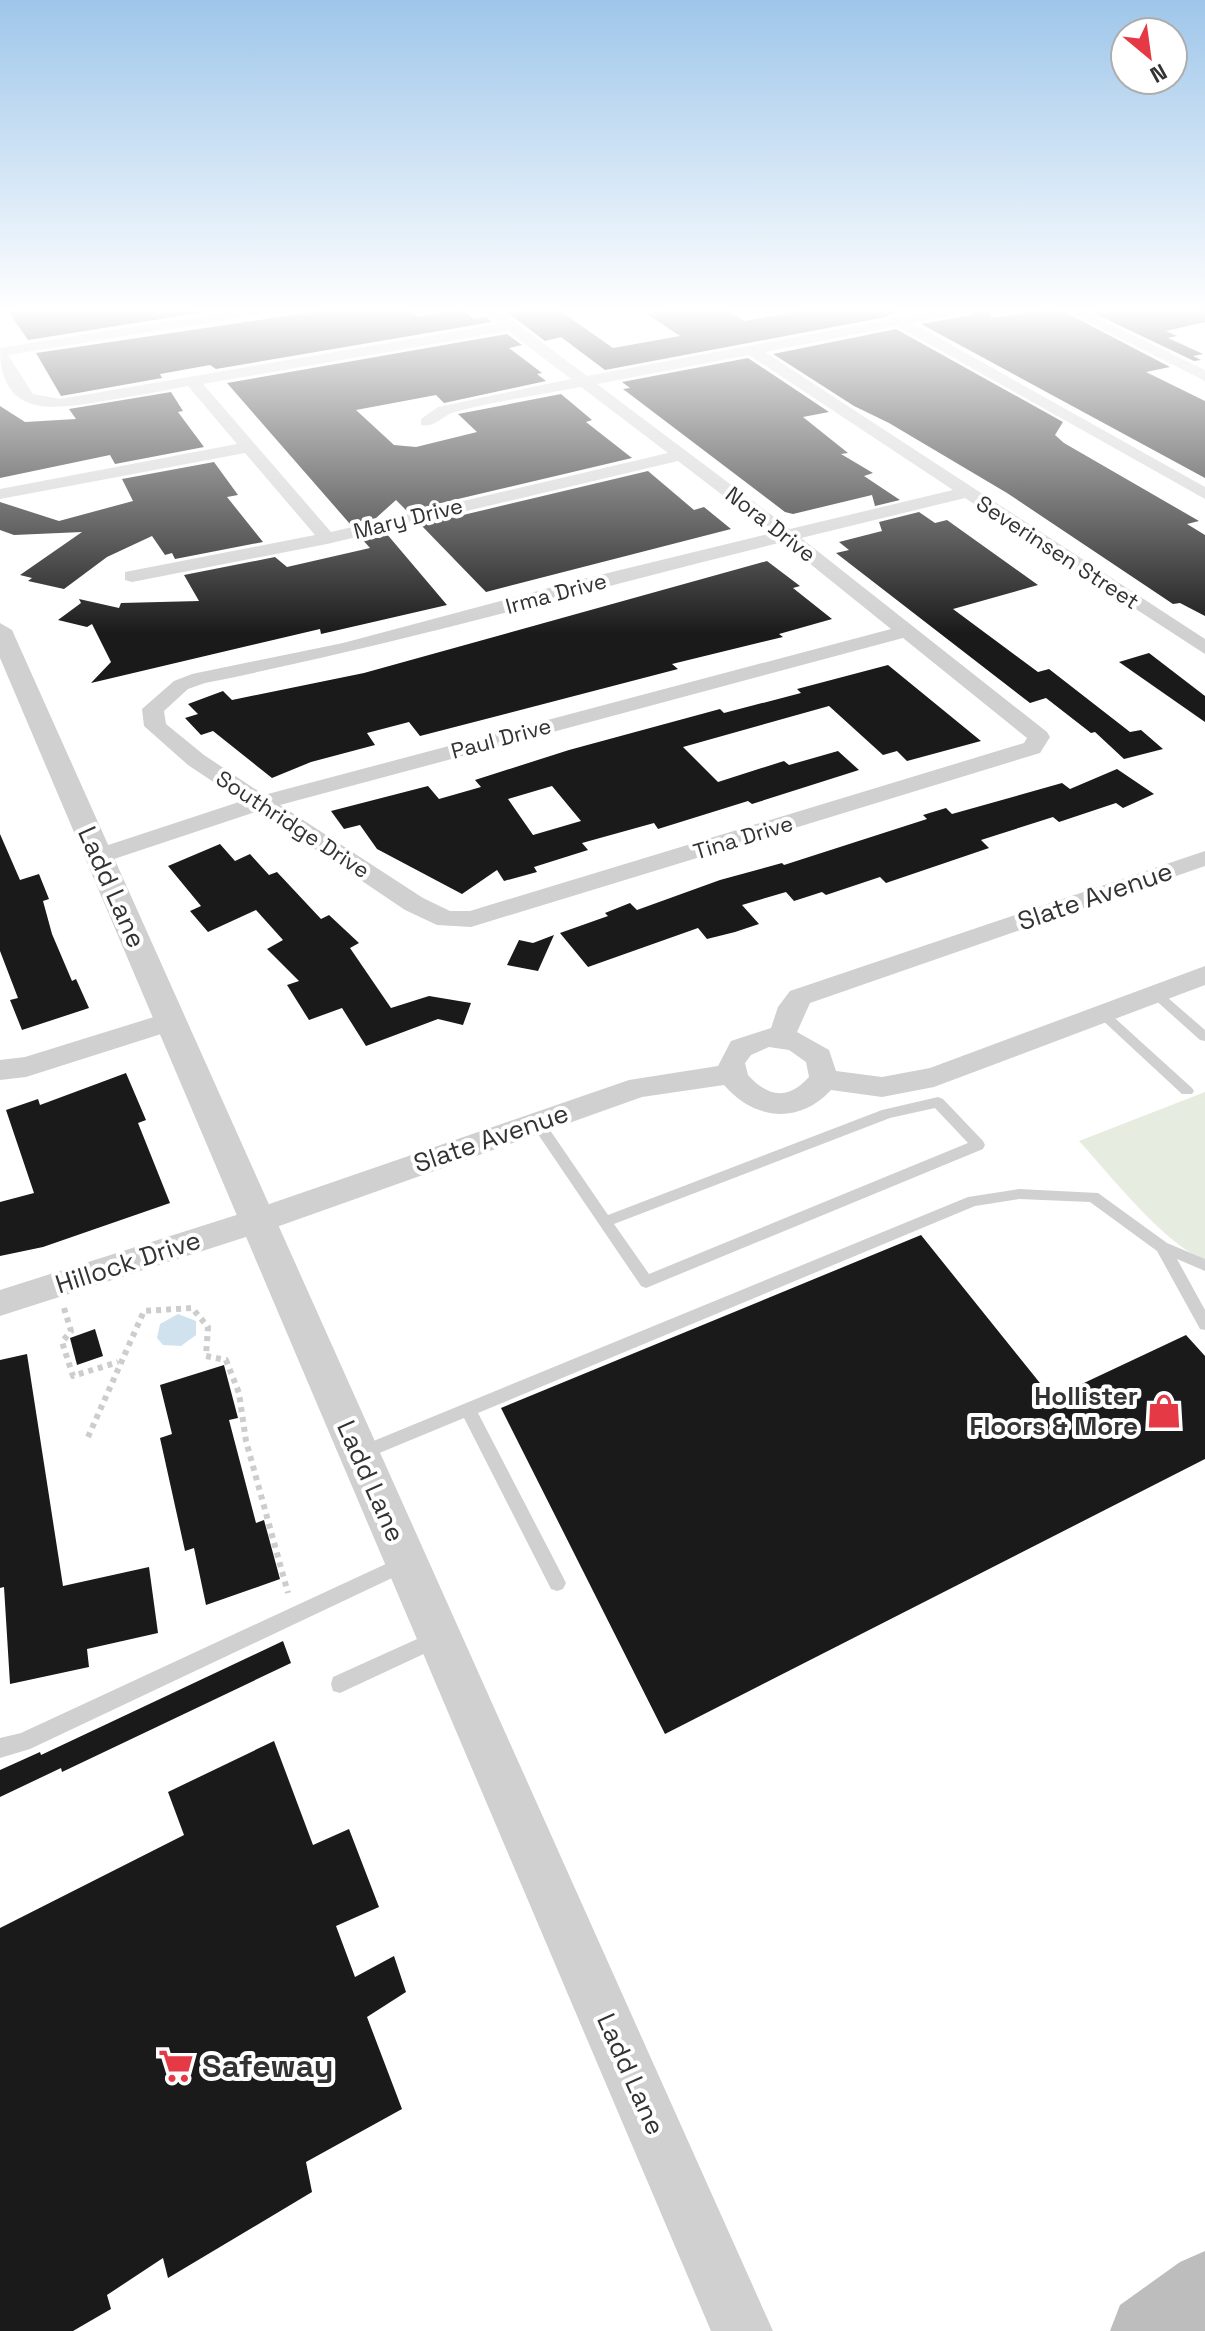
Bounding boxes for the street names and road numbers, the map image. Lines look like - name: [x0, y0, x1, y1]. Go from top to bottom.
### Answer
- street label: Nora Drive: [720, 480, 822, 568]
- street label: Severinsen Street: [971, 489, 1145, 615]
- street label: Mary Drive: [350, 491, 466, 545]
- street label: Irma Drive: [502, 566, 610, 620]
- street label: Paul Drive: [448, 711, 554, 765]
- street label: Southridge Drive: [211, 764, 375, 884]
- street label: Tina Drive: [690, 809, 796, 865]
- street label: Ladd Lane: [70, 821, 154, 953]
- street label: Slate Avenue: [1013, 854, 1177, 938]
- street label: Slate Avenue: [409, 1096, 573, 1180]
- street label: Hillock Drive: [51, 1223, 205, 1301]
- street label: Ladd Lane: [329, 1415, 413, 1547]
- street label: Ladd Lane: [589, 2008, 673, 2140]

